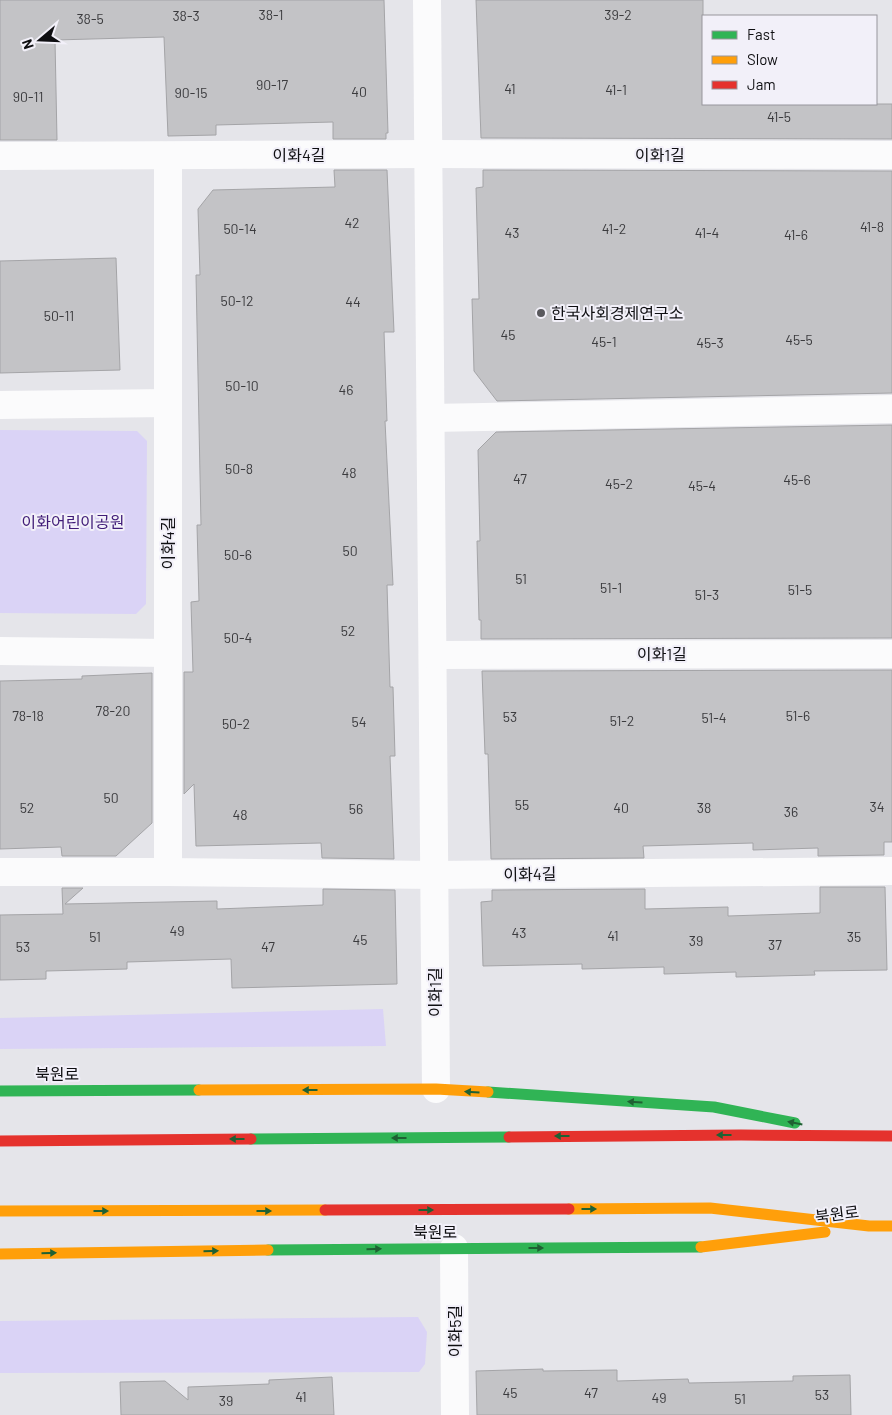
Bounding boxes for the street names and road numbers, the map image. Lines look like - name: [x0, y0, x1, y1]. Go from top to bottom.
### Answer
- street label: 이화4길: [273, 145, 325, 164]
- street label: 이화1길: [635, 145, 685, 164]
- street label: 이화4길: [158, 517, 177, 569]
- street label: 이화1길: [637, 644, 687, 663]
- street label: 이화4길: [503, 864, 557, 883]
- street label: 이화1길: [425, 967, 444, 1017]
- street label: 북원로: [35, 1064, 79, 1083]
- street label: 북원로: [814, 1201, 860, 1226]
- street label: 북원로: [413, 1222, 457, 1241]
- street label: 이화5길: [445, 1305, 464, 1357]

